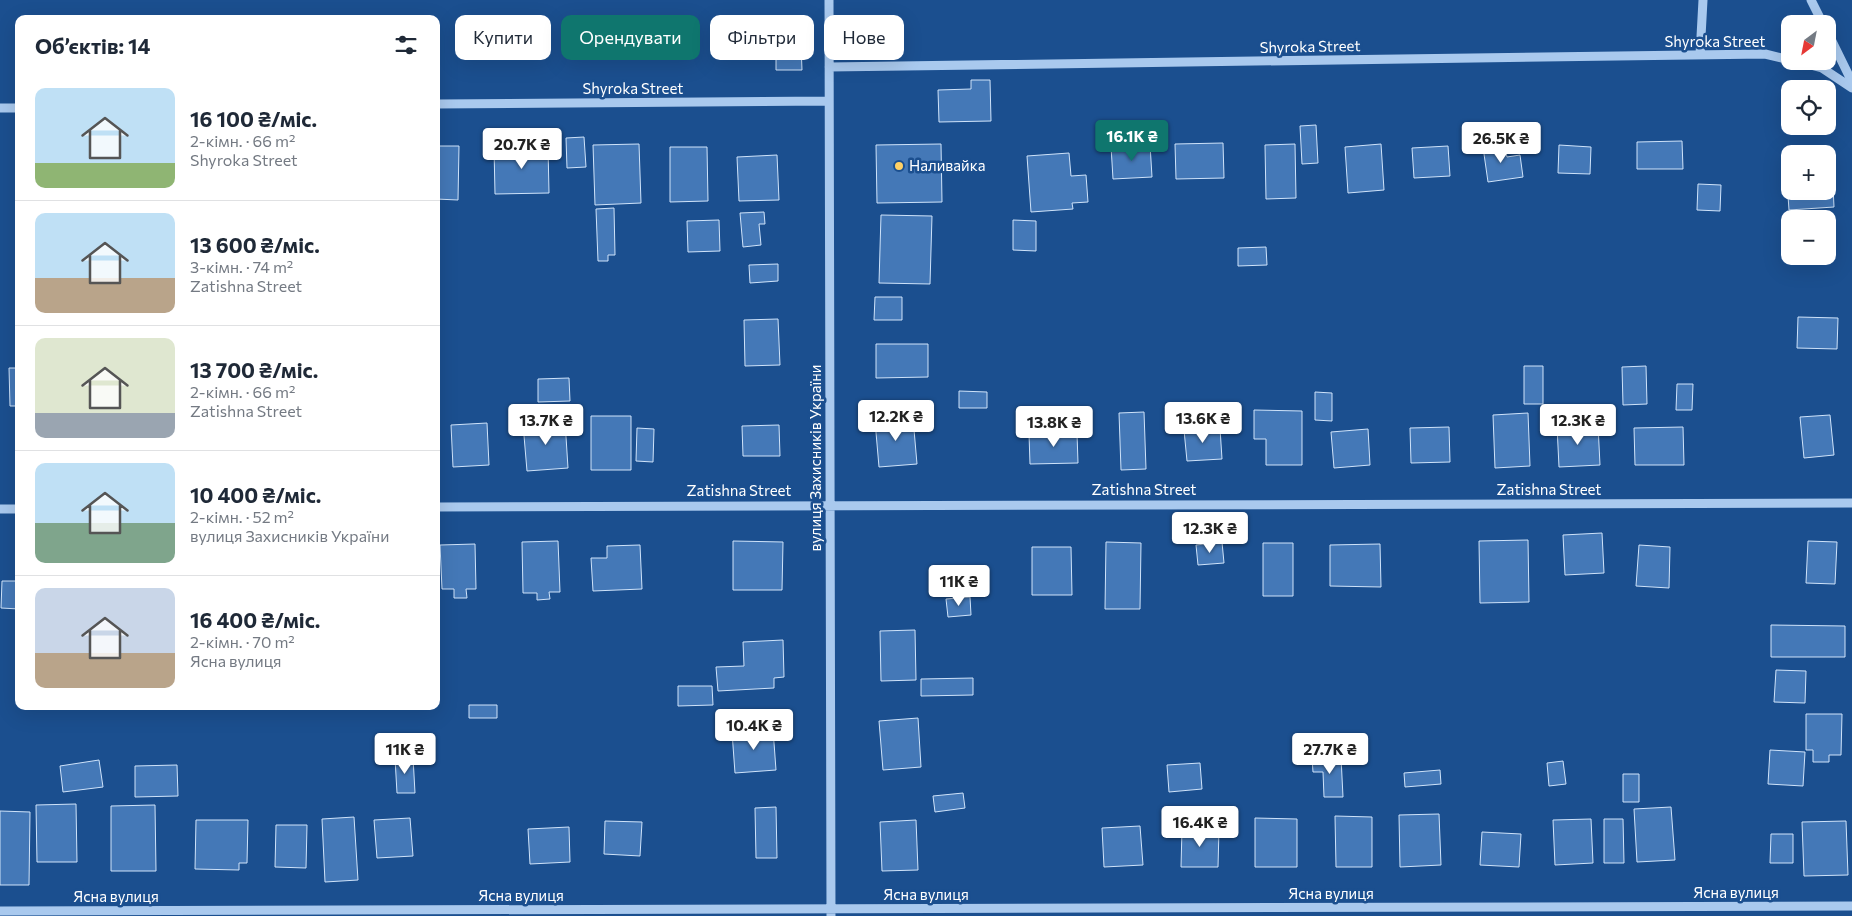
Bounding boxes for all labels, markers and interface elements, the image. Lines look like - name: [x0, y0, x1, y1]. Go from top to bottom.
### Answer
- chip: Купити: [455, 15, 551, 60]
- chip: Орендувати: [561, 15, 700, 60]
- chip: Фільтри: [710, 15, 814, 60]
- chip: Нове: [824, 15, 904, 60]
- north arrow: [1781, 15, 1836, 70]
- map controls: [1781, 15, 1836, 265]
- icon: filters: [392, 31, 420, 59]
- street label: Shyroka Street: [1665, 32, 1765, 50]
- text: Об’єктів: 14: [35, 33, 150, 58]
- street label: Shyroka Street: [1259, 36, 1361, 56]
- street label: Shyroka Street: [583, 79, 683, 97]
- button: locate: [1781, 80, 1836, 135]
- text: 16 100 ₴/міс.: [190, 106, 317, 131]
- icon: home: [75, 108, 135, 168]
- pin: 16.1K ₴: [1086, 120, 1178, 162]
- pin: 26.5K ₴: [1455, 121, 1547, 164]
- text: 16.1K ₴: [1106, 126, 1158, 145]
- pin: 20.7K ₴: [476, 128, 568, 170]
- text: 26.5K ₴: [1473, 128, 1529, 147]
- text: 2-кімн. · 66 m²: [190, 131, 295, 150]
- text: 20.7K ₴: [494, 134, 550, 153]
- button: +: [1781, 145, 1836, 200]
- text: Shyroka Street: [190, 150, 298, 169]
- place label: Наливайка: [909, 156, 985, 174]
- marker: Наливайка: [893, 160, 905, 172]
- button: −: [1781, 210, 1836, 265]
- text: 13 600 ₴/міс.: [190, 232, 320, 257]
- icon: home: [75, 233, 135, 293]
- text: 3-кімн. · 74 m²: [190, 257, 293, 276]
- text: Zatishna Street: [190, 276, 302, 295]
- text: 13 700 ₴/міс.: [190, 357, 318, 382]
- icon: home: [75, 358, 135, 418]
- street label: вулиця Захисників України: [806, 365, 824, 551]
- text: 2-кімн. · 66 m²: [190, 382, 295, 401]
- pin: 12.2K ₴: [850, 400, 942, 442]
- text: Zatishna Street: [190, 401, 302, 420]
- pin: 13.6K ₴: [1157, 402, 1249, 444]
- pin: 13.7K ₴: [500, 404, 592, 446]
- pin: 12.3K ₴: [1532, 404, 1624, 446]
- text: 12.2K ₴: [869, 406, 923, 425]
- pin: 13.8K ₴: [1008, 406, 1100, 448]
- text: 13.6K ₴: [1176, 408, 1230, 427]
- text: 13.7K ₴: [519, 410, 573, 429]
- text: 12.3K ₴: [1551, 410, 1605, 429]
- text: 13.8K ₴: [1027, 412, 1081, 431]
- street label: Zatishna Street: [1091, 480, 1197, 498]
- street label: Zatishna Street: [1496, 480, 1602, 498]
- street label: Zatishna Street: [686, 481, 792, 499]
- text: 10 400 ₴/міс.: [190, 482, 321, 507]
- icon: home: [75, 483, 135, 543]
- text: 2-кімн. · 52 m²: [190, 507, 294, 526]
- pin: 12.3K ₴: [1164, 512, 1256, 554]
- text: 12.3K ₴: [1183, 518, 1237, 537]
- text: вулиця Захисників України: [190, 526, 389, 545]
- pin: 11K ₴: [924, 564, 994, 607]
- text: 11K ₴: [940, 571, 978, 590]
- text: 16 400 ₴/міс.: [190, 607, 320, 632]
- icon: home: [75, 608, 135, 668]
- text: 2-кімн. · 70 m²: [190, 632, 295, 651]
- text: Ясна вулиця: [190, 651, 281, 670]
- pin: 10.4K ₴: [708, 708, 800, 751]
- text: 10.4K ₴: [726, 715, 782, 734]
- pin: 11K ₴: [370, 732, 440, 775]
- pin: 27.7K ₴: [1284, 732, 1376, 775]
- text: 11K ₴: [386, 739, 424, 758]
- text: 27.7K ₴: [1303, 739, 1357, 758]
- pin: 16.4K ₴: [1154, 806, 1246, 848]
- text: 16.4K ₴: [1172, 812, 1228, 831]
- street label: Ясна вулиця: [1693, 883, 1779, 901]
- street label: Ясна вулиця: [1288, 884, 1374, 902]
- street label: Ясна вулиця: [883, 885, 969, 903]
- street label: Ясна вулиця: [478, 886, 564, 904]
- street label: Ясна вулиця: [73, 887, 159, 905]

